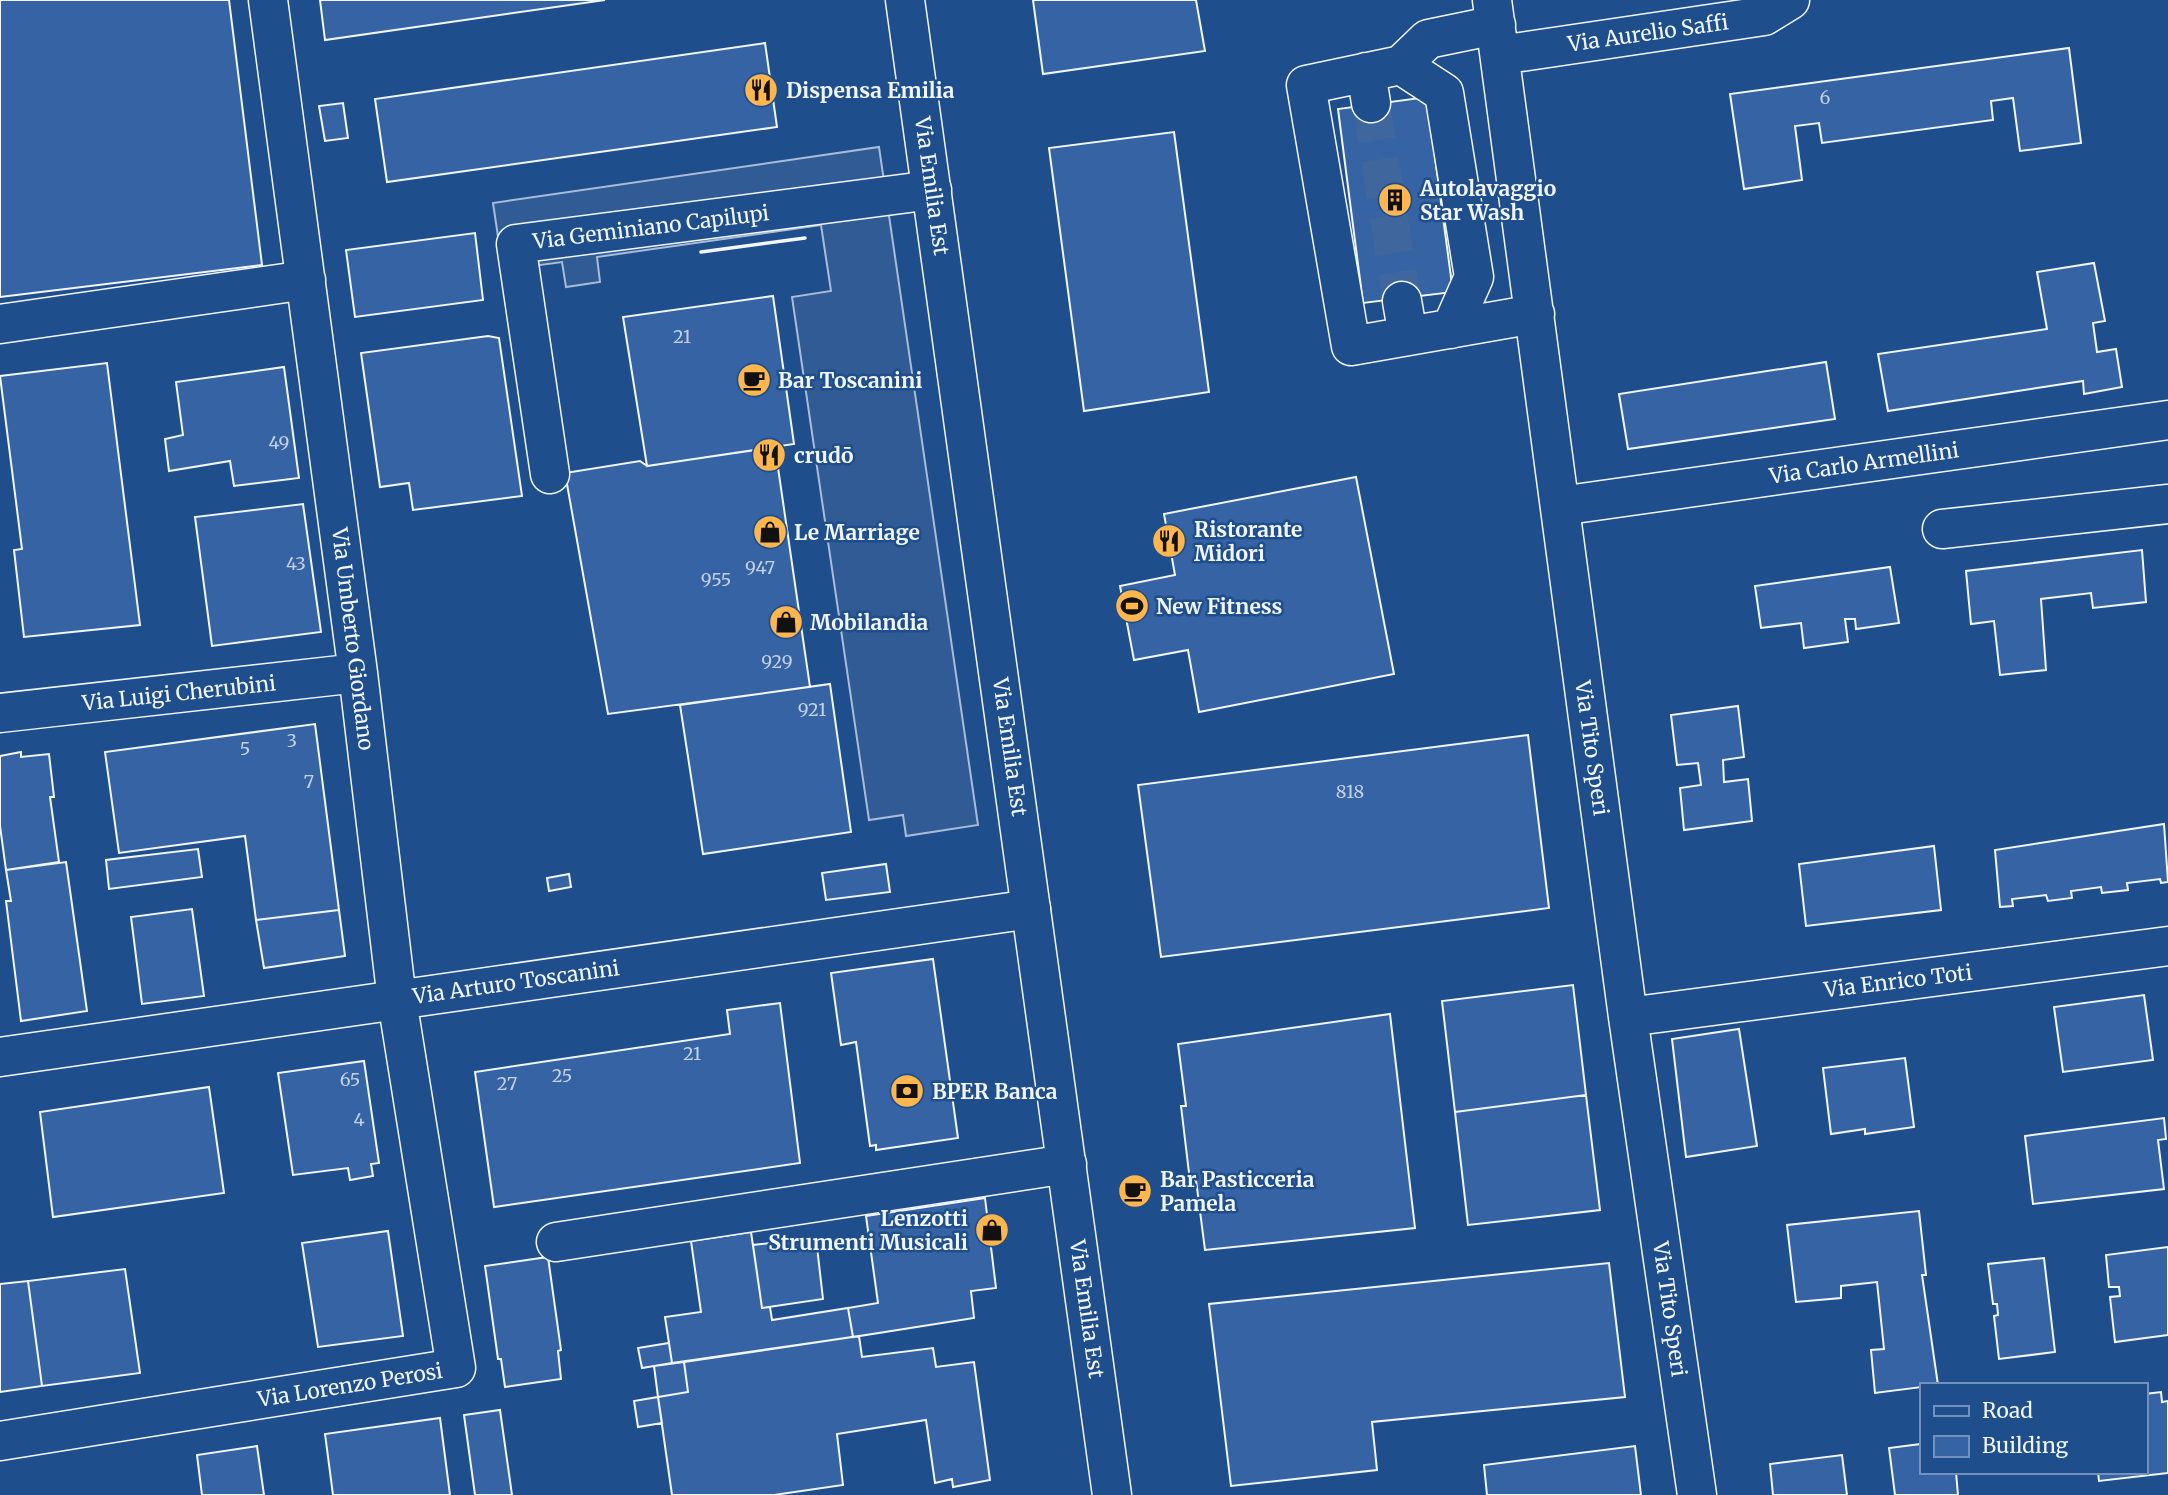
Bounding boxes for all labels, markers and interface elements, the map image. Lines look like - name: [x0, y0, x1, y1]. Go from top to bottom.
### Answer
- street label: Via Aurelio Saffi: [1565, 8, 1730, 58]
- restaurant icon: Dispensa Emilia: [742, 71, 780, 109]
- place label: Dispensa Emilia: [786, 77, 955, 104]
- house number: 6: [1820, 86, 1831, 109]
- street label: Via Emilia Est: [909, 114, 955, 257]
- place label: Autolavaggio Star Wash: [1419, 175, 1556, 226]
- building icon: Autolavaggio Star Wash: [1376, 181, 1414, 219]
- street label: Via Geminiano Capilupi: [530, 199, 771, 255]
- house number: 21: [673, 325, 691, 348]
- cafe icon: Bar Toscanini: [735, 361, 773, 399]
- place label: Bar Toscanini: [778, 367, 922, 394]
- house number: 49: [269, 431, 289, 454]
- restaurant icon: crudō: [750, 436, 788, 474]
- street label: Via Carlo Armellini: [1766, 436, 1961, 490]
- place label: crudō: [794, 442, 853, 469]
- shop icon: Le Marriage: [751, 513, 789, 551]
- place label: Ristorante Midori: [1194, 516, 1302, 567]
- place label: Le Marriage: [794, 519, 920, 546]
- restaurant icon: Ristorante Midori: [1150, 522, 1188, 560]
- street label: Via Umberto Giordano: [326, 525, 380, 752]
- house number: 43: [286, 552, 306, 575]
- house number: 947: [745, 556, 775, 579]
- house number: 955: [701, 568, 731, 591]
- sports icon: New Fitness: [1113, 587, 1151, 625]
- place label: New Fitness: [1156, 593, 1283, 620]
- shop icon: Mobilandia: [767, 603, 805, 641]
- place label: Mobilandia: [810, 609, 929, 636]
- house number: 929: [761, 650, 793, 673]
- street label: Via Luigi Cherubini: [80, 669, 277, 717]
- street label: Via Emilia Est: [987, 675, 1033, 818]
- street label: Via Tito Speri: [1569, 678, 1615, 817]
- house number: 921: [798, 698, 826, 721]
- house number: 3: [287, 729, 297, 752]
- house number: 5: [240, 737, 250, 760]
- house number: 7: [304, 770, 314, 793]
- house number: 818: [1336, 780, 1364, 803]
- street label: Via Arturo Toscanini: [410, 954, 621, 1010]
- street label: Via Enrico Toti: [1821, 958, 1974, 1004]
- house number: 21: [683, 1042, 701, 1065]
- house number: 25: [552, 1064, 572, 1087]
- house number: 65: [340, 1068, 360, 1091]
- house number: 27: [497, 1072, 517, 1095]
- bank icon: BPER Banca: [888, 1072, 926, 1110]
- place label: BPER Banca: [932, 1078, 1058, 1105]
- house number: 4: [353, 1108, 365, 1131]
- place label: Bar Pasticceria Pamela: [1160, 1166, 1315, 1217]
- cafe icon: Bar Pasticceria Pamela: [1116, 1172, 1154, 1210]
- place label: Lenzotti Strumenti Musicali: [768, 1205, 968, 1256]
- shop icon: Lenzotti Strumenti Musicali: [973, 1211, 1011, 1249]
- street label: Via Emilia Est: [1064, 1237, 1110, 1380]
- street label: Via Tito Speri: [1647, 1239, 1693, 1378]
- street label: Via Lorenzo Perosi: [255, 1357, 445, 1413]
- legend: [1920, 1383, 2147, 1474]
- text: Road: [1982, 1397, 2033, 1424]
- text: Building: [1982, 1432, 2069, 1459]

